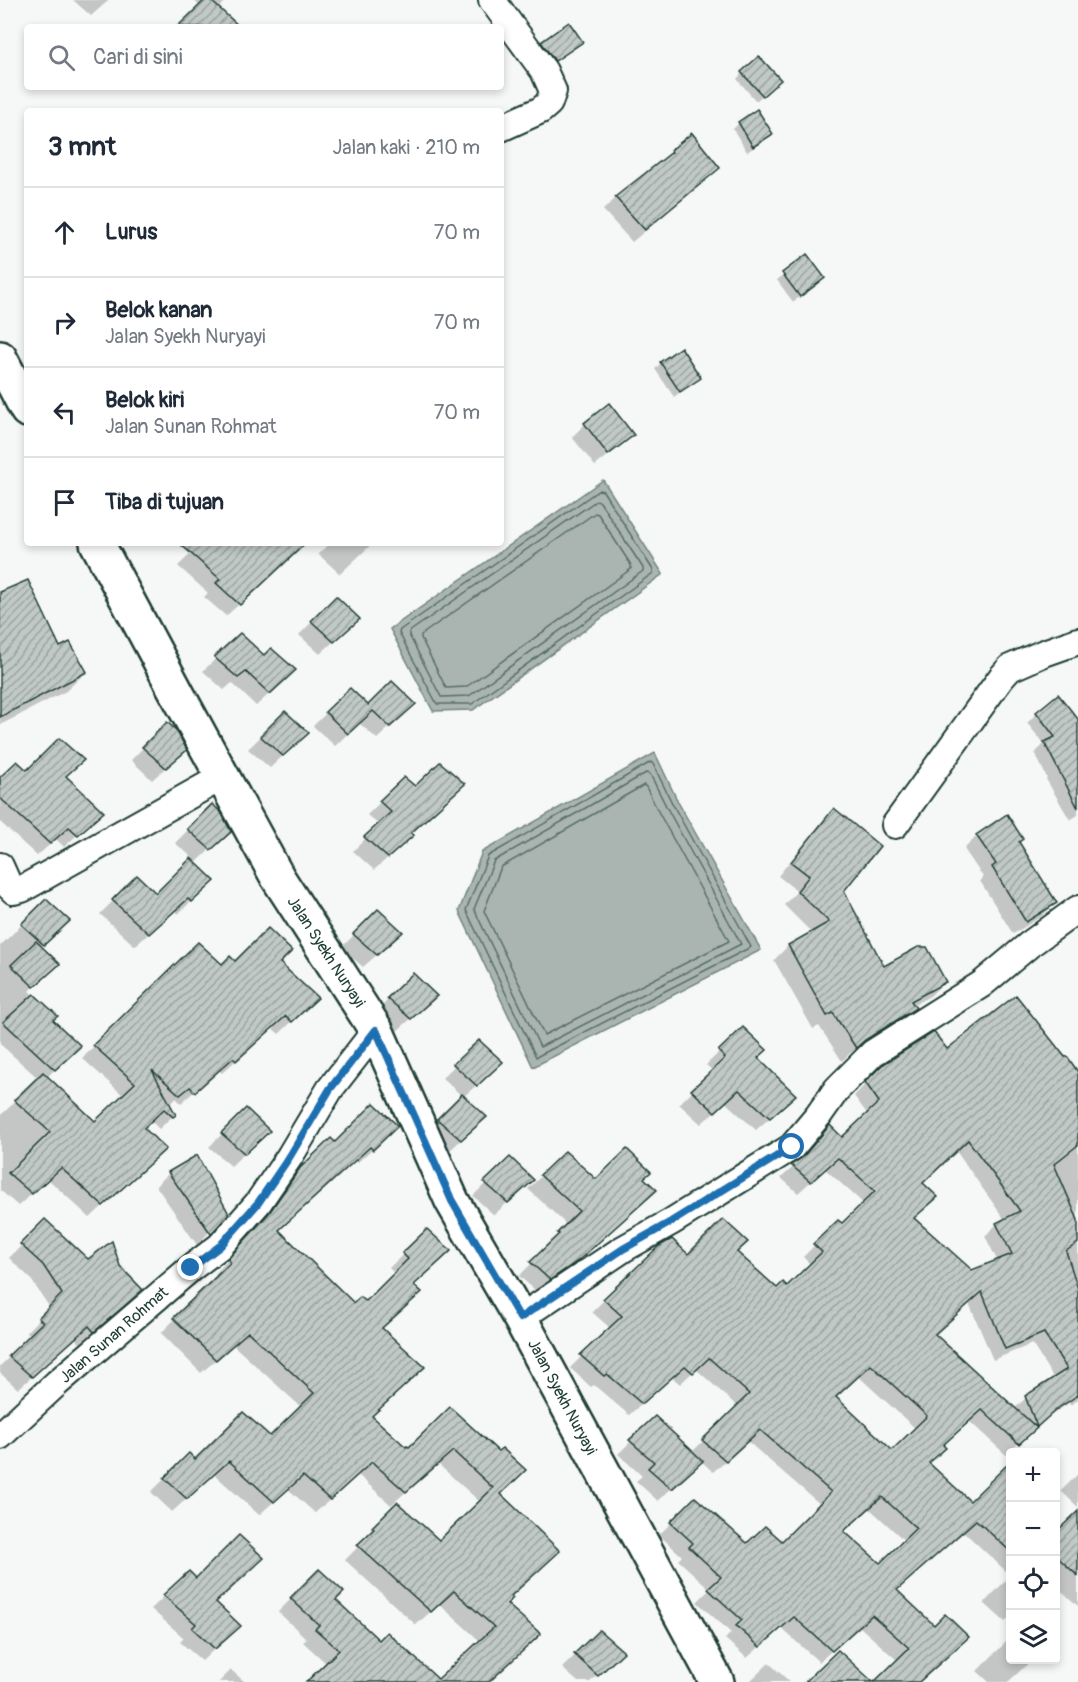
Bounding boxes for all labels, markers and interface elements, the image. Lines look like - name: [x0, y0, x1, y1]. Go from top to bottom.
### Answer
- search box: [24, 24, 504, 90]
- icon: search: [45, 41, 78, 74]
- text: Cari di sini: [93, 43, 183, 71]
- text: 3 mnt: [48, 131, 116, 163]
- text: Jalan kaki · 210 m: [333, 135, 480, 160]
- icon: ahead: [48, 216, 81, 249]
- text: Lurus: [105, 218, 157, 246]
- text: 70 m: [434, 220, 480, 245]
- text: Belok kanan: [105, 296, 213, 324]
- icon: right: [48, 306, 81, 339]
- text: 70 m: [434, 310, 480, 335]
- text: Jalan Syekh Nuryayi: [105, 324, 266, 349]
- text: Belok kiri: [105, 386, 184, 414]
- icon: left: [48, 396, 81, 429]
- text: 70 m: [434, 400, 480, 425]
- text: Jalan Sunan Rohmat: [105, 414, 277, 439]
- icon: arrive: [48, 486, 81, 519]
- text: Tiba di tujuan: [105, 488, 224, 516]
- street label: Jalan Syekh Nuryayi: [283, 893, 369, 1011]
- route start: [778, 1133, 804, 1159]
- route end: [177, 1254, 203, 1280]
- street label: Jalan Sunan Rohmat: [56, 1282, 173, 1388]
- street label: Jalan Syekh Nuryayi: [523, 1336, 601, 1459]
- map controls: [1006, 1448, 1060, 1664]
- button: +: [1006, 1448, 1060, 1502]
- button: −: [1006, 1502, 1060, 1556]
- button: locate: [1006, 1556, 1060, 1610]
- button: layers: [1006, 1610, 1060, 1664]

